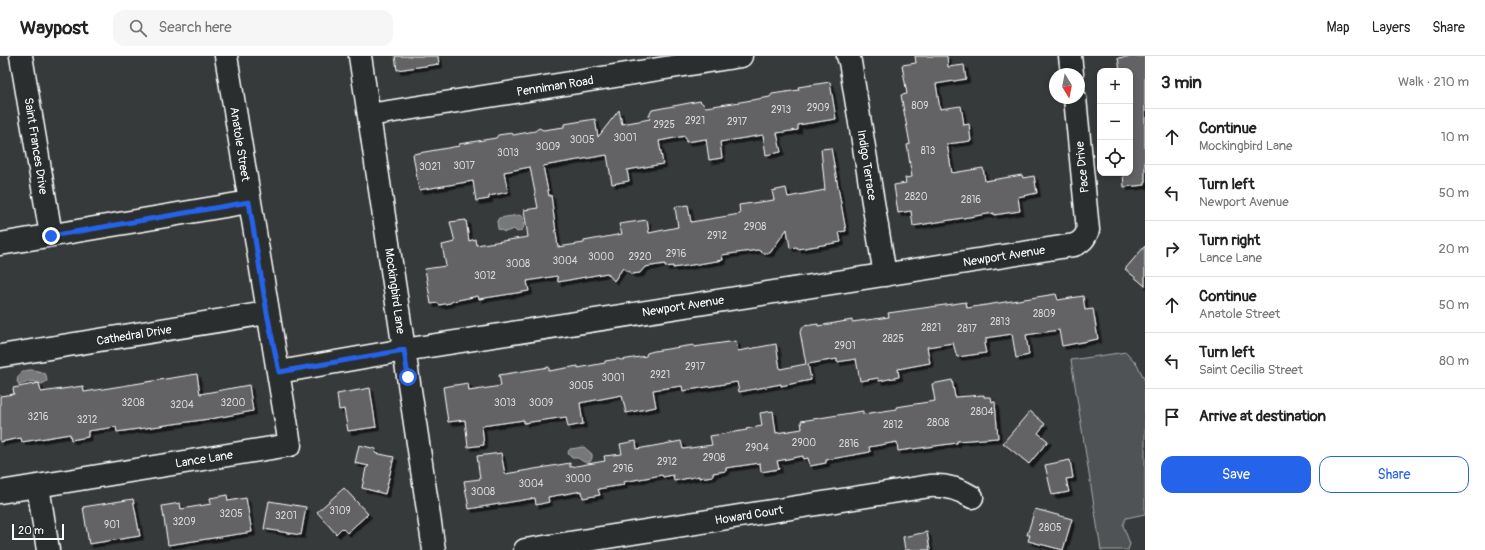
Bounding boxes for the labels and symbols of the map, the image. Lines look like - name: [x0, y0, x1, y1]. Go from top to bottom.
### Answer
- north arrow: [1049, 68, 1085, 104]
- street label: Penniman Road: [515, 73, 595, 100]
- street label: Saint Frances Drive: [20, 97, 51, 196]
- house number: 809: [911, 100, 929, 112]
- house number: 2909: [807, 102, 829, 114]
- house number: 2913: [771, 104, 792, 116]
- street label: Anatole Street: [226, 106, 253, 182]
- house number: 2921: [685, 115, 705, 127]
- house number: 2917: [727, 116, 748, 128]
- house number: 2925: [653, 119, 675, 131]
- street label: Indigo Terrace: [854, 129, 880, 202]
- house number: 3001: [613, 132, 637, 144]
- house number: 3005: [570, 134, 594, 146]
- street label: Pace Drive: [1072, 140, 1093, 194]
- house number: 3009: [536, 141, 560, 153]
- house number: 813: [921, 145, 936, 157]
- house number: 3013: [497, 147, 519, 159]
- house number: 3017: [453, 160, 476, 172]
- house number: 3021: [419, 161, 441, 173]
- house number: 2820: [904, 191, 928, 203]
- house number: 2816: [961, 194, 981, 206]
- house number: 2908: [744, 221, 766, 233]
- route end: [42, 227, 60, 245]
- house number: 2912: [707, 230, 728, 242]
- street label: Newport Avenue: [962, 243, 1046, 270]
- street label: Mockingbird Lane: [381, 247, 408, 335]
- house number: 2916: [666, 248, 686, 260]
- house number: 3000: [588, 251, 614, 263]
- house number: 2920: [628, 251, 652, 263]
- house number: 3004: [552, 255, 578, 267]
- house number: 3008: [506, 258, 530, 270]
- house number: 3012: [474, 270, 496, 282]
- street label: Newport Avenue: [641, 293, 725, 320]
- house number: 2809: [1033, 308, 1055, 320]
- house number: 2813: [990, 316, 1010, 328]
- street label: Cathedral Drive: [95, 322, 173, 349]
- house number: 2821: [921, 322, 941, 334]
- house number: 2817: [957, 323, 978, 335]
- house number: 2825: [882, 333, 904, 345]
- house number: 2901: [834, 340, 856, 352]
- house number: 2917: [685, 361, 706, 373]
- route start: [399, 368, 417, 386]
- house number: 2921: [650, 369, 670, 381]
- house number: 3001: [601, 372, 625, 384]
- house number: 3005: [569, 380, 593, 392]
- house number: 3208: [121, 397, 145, 409]
- house number: 3200: [221, 397, 246, 409]
- house number: 3013: [494, 397, 516, 409]
- house number: 3009: [529, 397, 553, 409]
- house number: 3204: [170, 399, 194, 411]
- house number: 2804: [970, 406, 994, 418]
- house number: 3216: [28, 411, 49, 423]
- house number: 3212: [77, 414, 98, 426]
- house number: 2808: [927, 417, 949, 429]
- house number: 2812: [883, 419, 903, 431]
- house number: 2900: [792, 437, 816, 449]
- house number: 2816: [839, 438, 859, 450]
- house number: 2904: [745, 442, 769, 454]
- street label: Lance Lane: [174, 448, 234, 471]
- house number: 2908: [703, 452, 725, 464]
- house number: 2912: [657, 456, 678, 468]
- house number: 2916: [613, 463, 633, 475]
- house number: 3000: [565, 473, 591, 485]
- house number: 3004: [518, 478, 544, 490]
- house number: 3008: [471, 486, 495, 498]
- street label: Howard Court: [714, 503, 785, 528]
- house number: 3109: [329, 505, 351, 517]
- house number: 3205: [219, 508, 243, 520]
- house number: 3201: [275, 510, 297, 522]
- house number: 3209: [172, 516, 196, 528]
- house number: 901: [104, 519, 120, 531]
- scale bar: [12, 522, 64, 541]
- house number: 2805: [1039, 522, 1061, 534]

